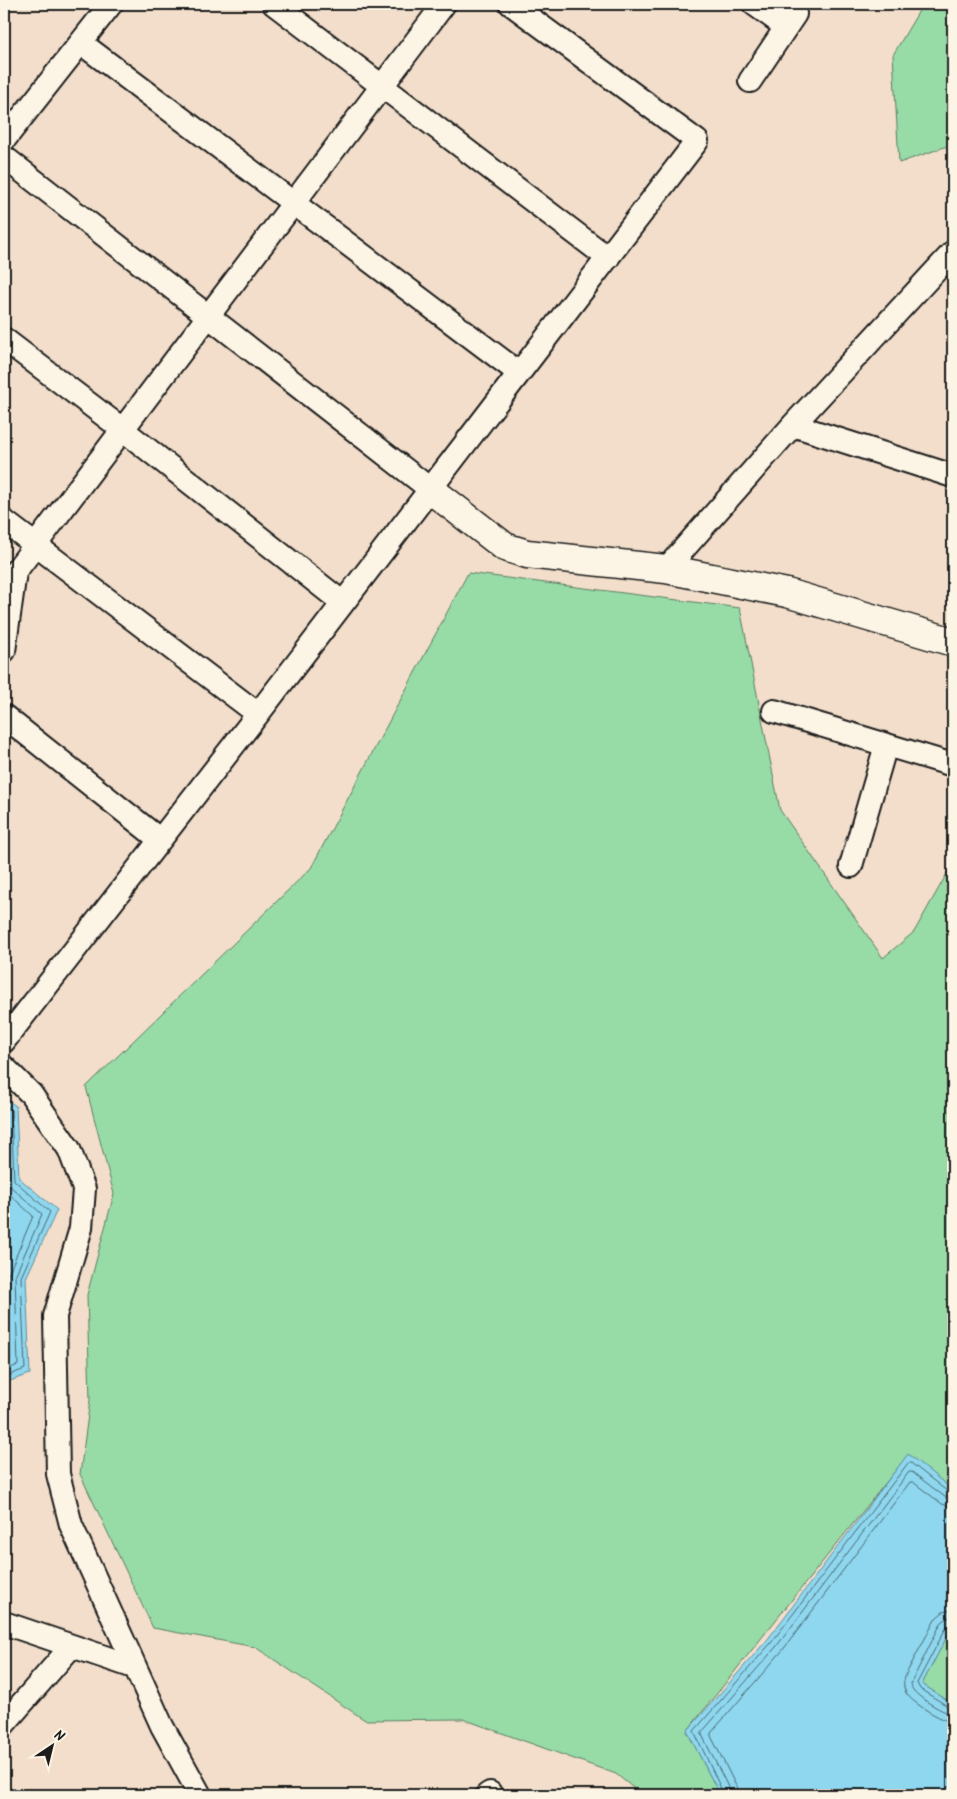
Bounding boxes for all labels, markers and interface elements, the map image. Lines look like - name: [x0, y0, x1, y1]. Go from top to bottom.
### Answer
- north arrow: [28, 1722, 78, 1772]
- text: N: [49, 1725, 69, 1748]

